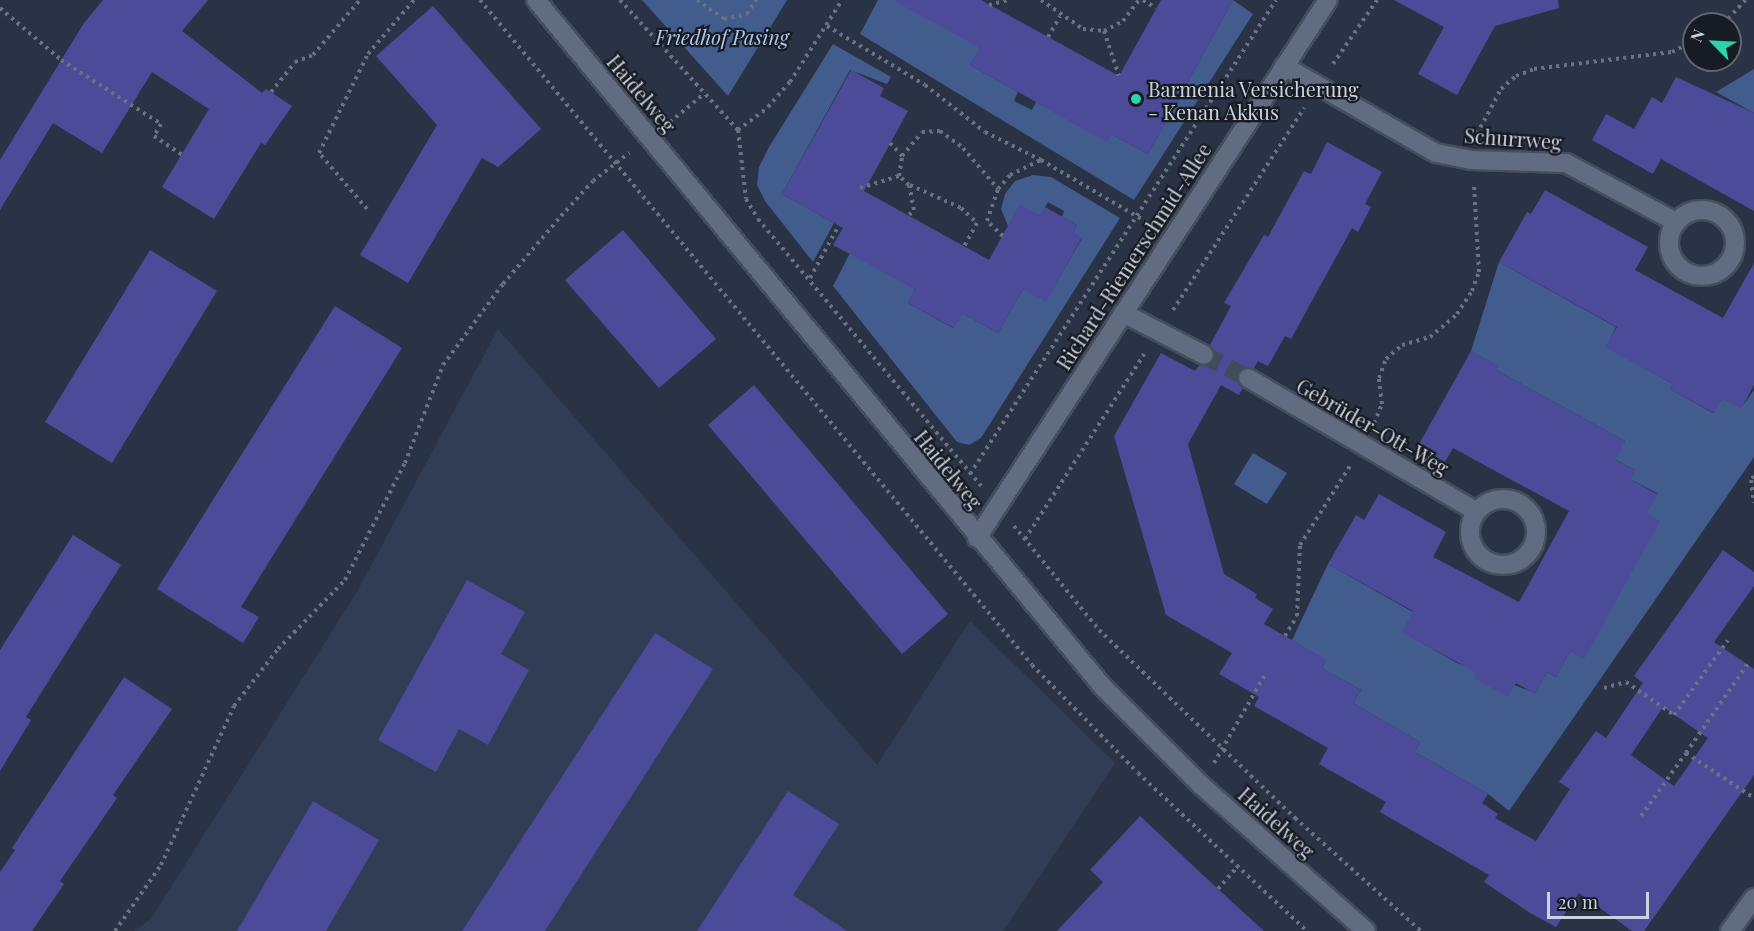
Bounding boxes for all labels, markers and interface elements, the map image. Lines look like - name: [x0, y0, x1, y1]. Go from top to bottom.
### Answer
- north arrow: [1682, 12, 1742, 72]
- park label: Friedhof Pasing: [655, 24, 789, 48]
- text: N: [1685, 26, 1709, 45]
- street label: Haidelweg: [603, 49, 681, 137]
- place label: Barmenia Versicherung - Kenan Akkus: [1148, 76, 1360, 123]
- marker: Barmenia Versicherung - Kenan Akkus: [1129, 92, 1143, 106]
- street label: Schurrweg: [1463, 123, 1563, 153]
- street label: Richard-Riemerschmid-Allee: [1051, 138, 1215, 374]
- street label: Gebrüder-Ott-Weg: [1293, 373, 1453, 479]
- street label: Haidelweg: [910, 425, 988, 513]
- street label: Haidelweg: [1234, 782, 1320, 862]
- scale bar: [1550, 880, 1652, 918]
- text: 20 m: [1558, 890, 1598, 914]

